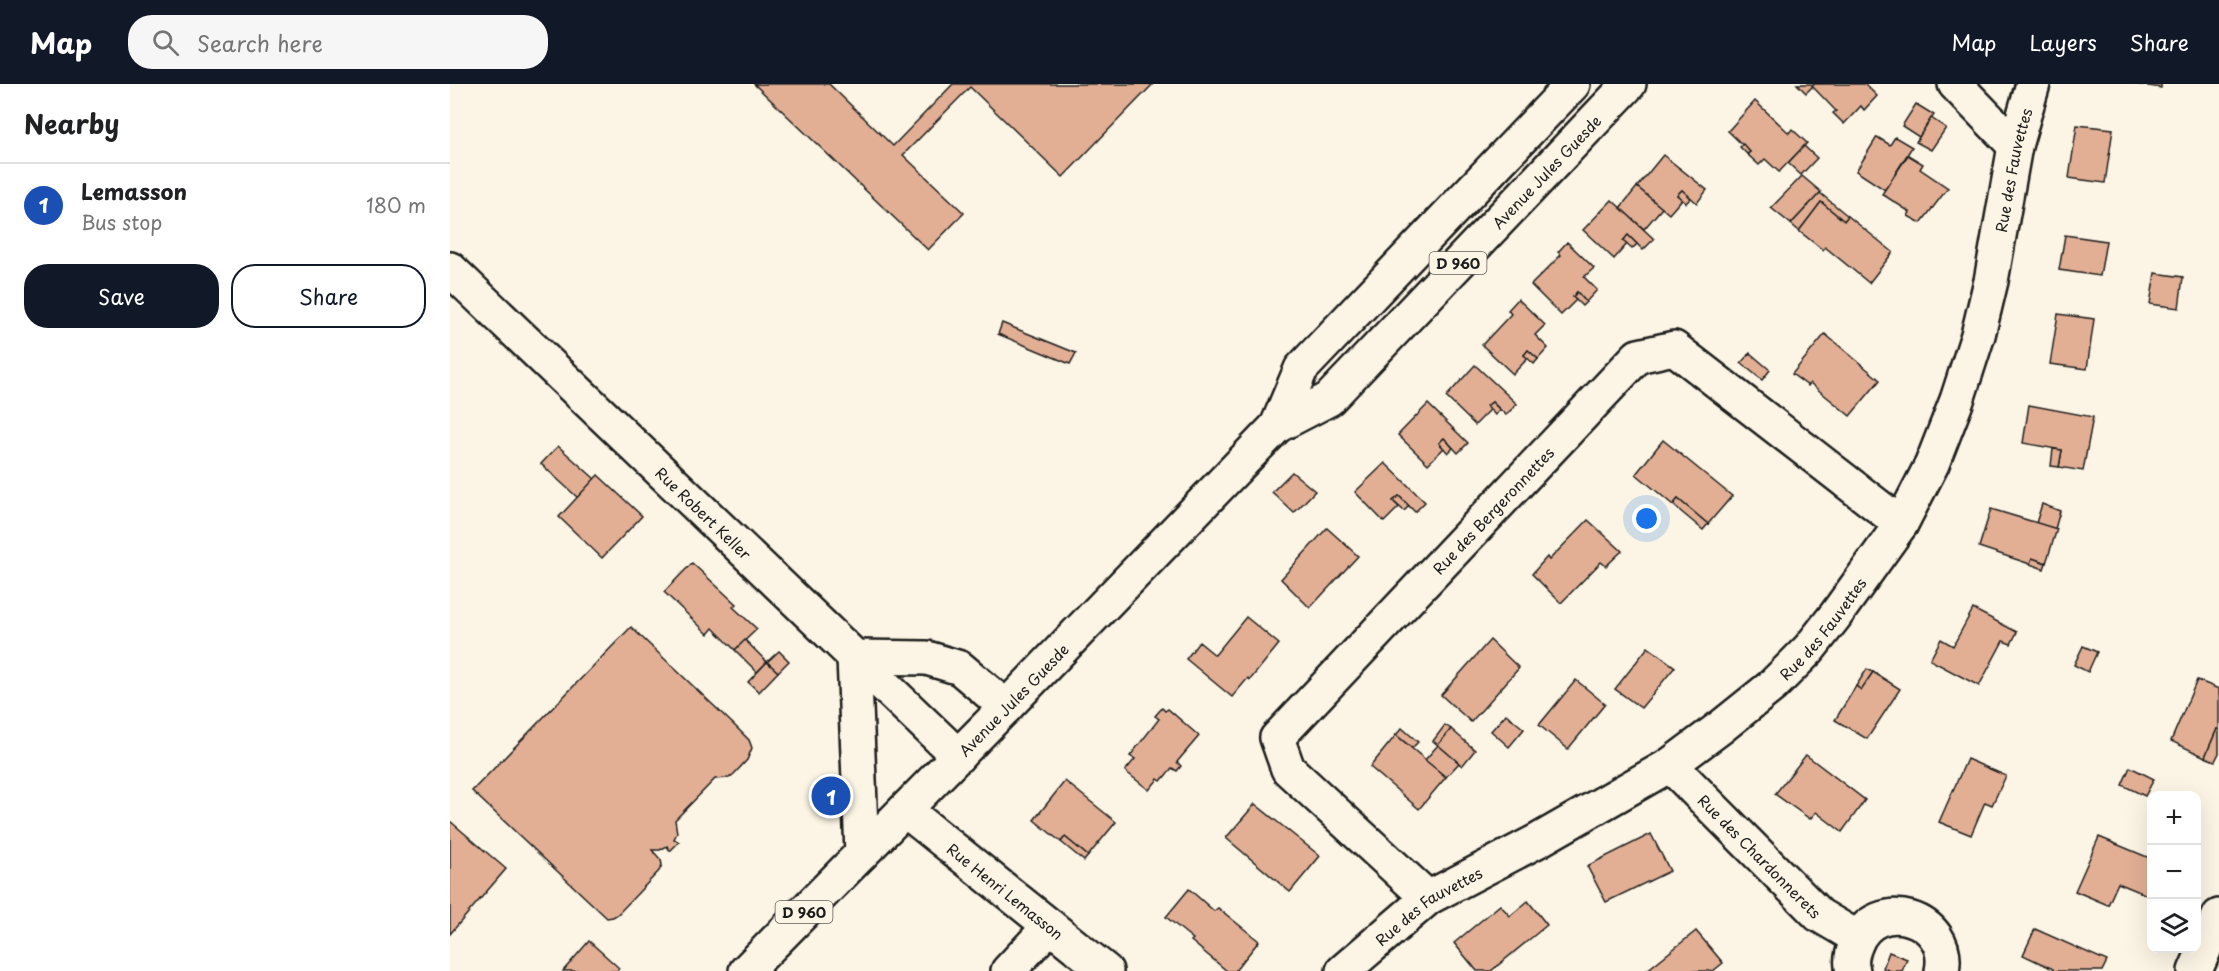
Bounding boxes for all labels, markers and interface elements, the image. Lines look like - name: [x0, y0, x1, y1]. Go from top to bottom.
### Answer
- search box: [128, 15, 548, 69]
- text: Map: [30, 21, 92, 64]
- icon: search: [149, 26, 182, 59]
- text: Search here: [197, 26, 323, 59]
- text: Map: [1952, 26, 1996, 58]
- text: Layers: [2029, 26, 2097, 58]
- text: Share: [2130, 26, 2189, 58]
- text: Nearby: [24, 104, 119, 143]
- street label: Rue des Fauvettes: [1988, 105, 2037, 234]
- street label: Avenue Jules Guesde: [1486, 109, 1606, 233]
- text: Lemasson: [81, 174, 187, 207]
- text: 1: [39, 190, 48, 220]
- text: 180 m: [366, 190, 426, 220]
- text: Bus stop: [81, 207, 162, 237]
- road number: D 960: [1430, 252, 1486, 274]
- button: Save: [24, 264, 219, 328]
- button: Share: [231, 264, 426, 328]
- street label: Rue des Bergeronnettes: [1426, 441, 1559, 579]
- street label: Rue Robert Keller: [651, 461, 757, 564]
- your location: [1632, 504, 1661, 533]
- street label: Rue des Fauvettes: [1773, 572, 1871, 685]
- street label: Avenue Jules Guesde: [953, 638, 1073, 761]
- pin: 1: [812, 774, 850, 818]
- street label: Rue des Chardonnerets: [1693, 789, 1827, 923]
- map controls: [2147, 791, 2201, 953]
- button: +: [2147, 791, 2201, 845]
- street label: Rue Henri Lemasson: [943, 837, 1069, 944]
- button: −: [2147, 845, 2201, 899]
- street label: Rue des Fauvettes: [1369, 860, 1486, 951]
- button: layers: [2147, 899, 2201, 953]
- road number: D 960: [776, 901, 832, 923]

